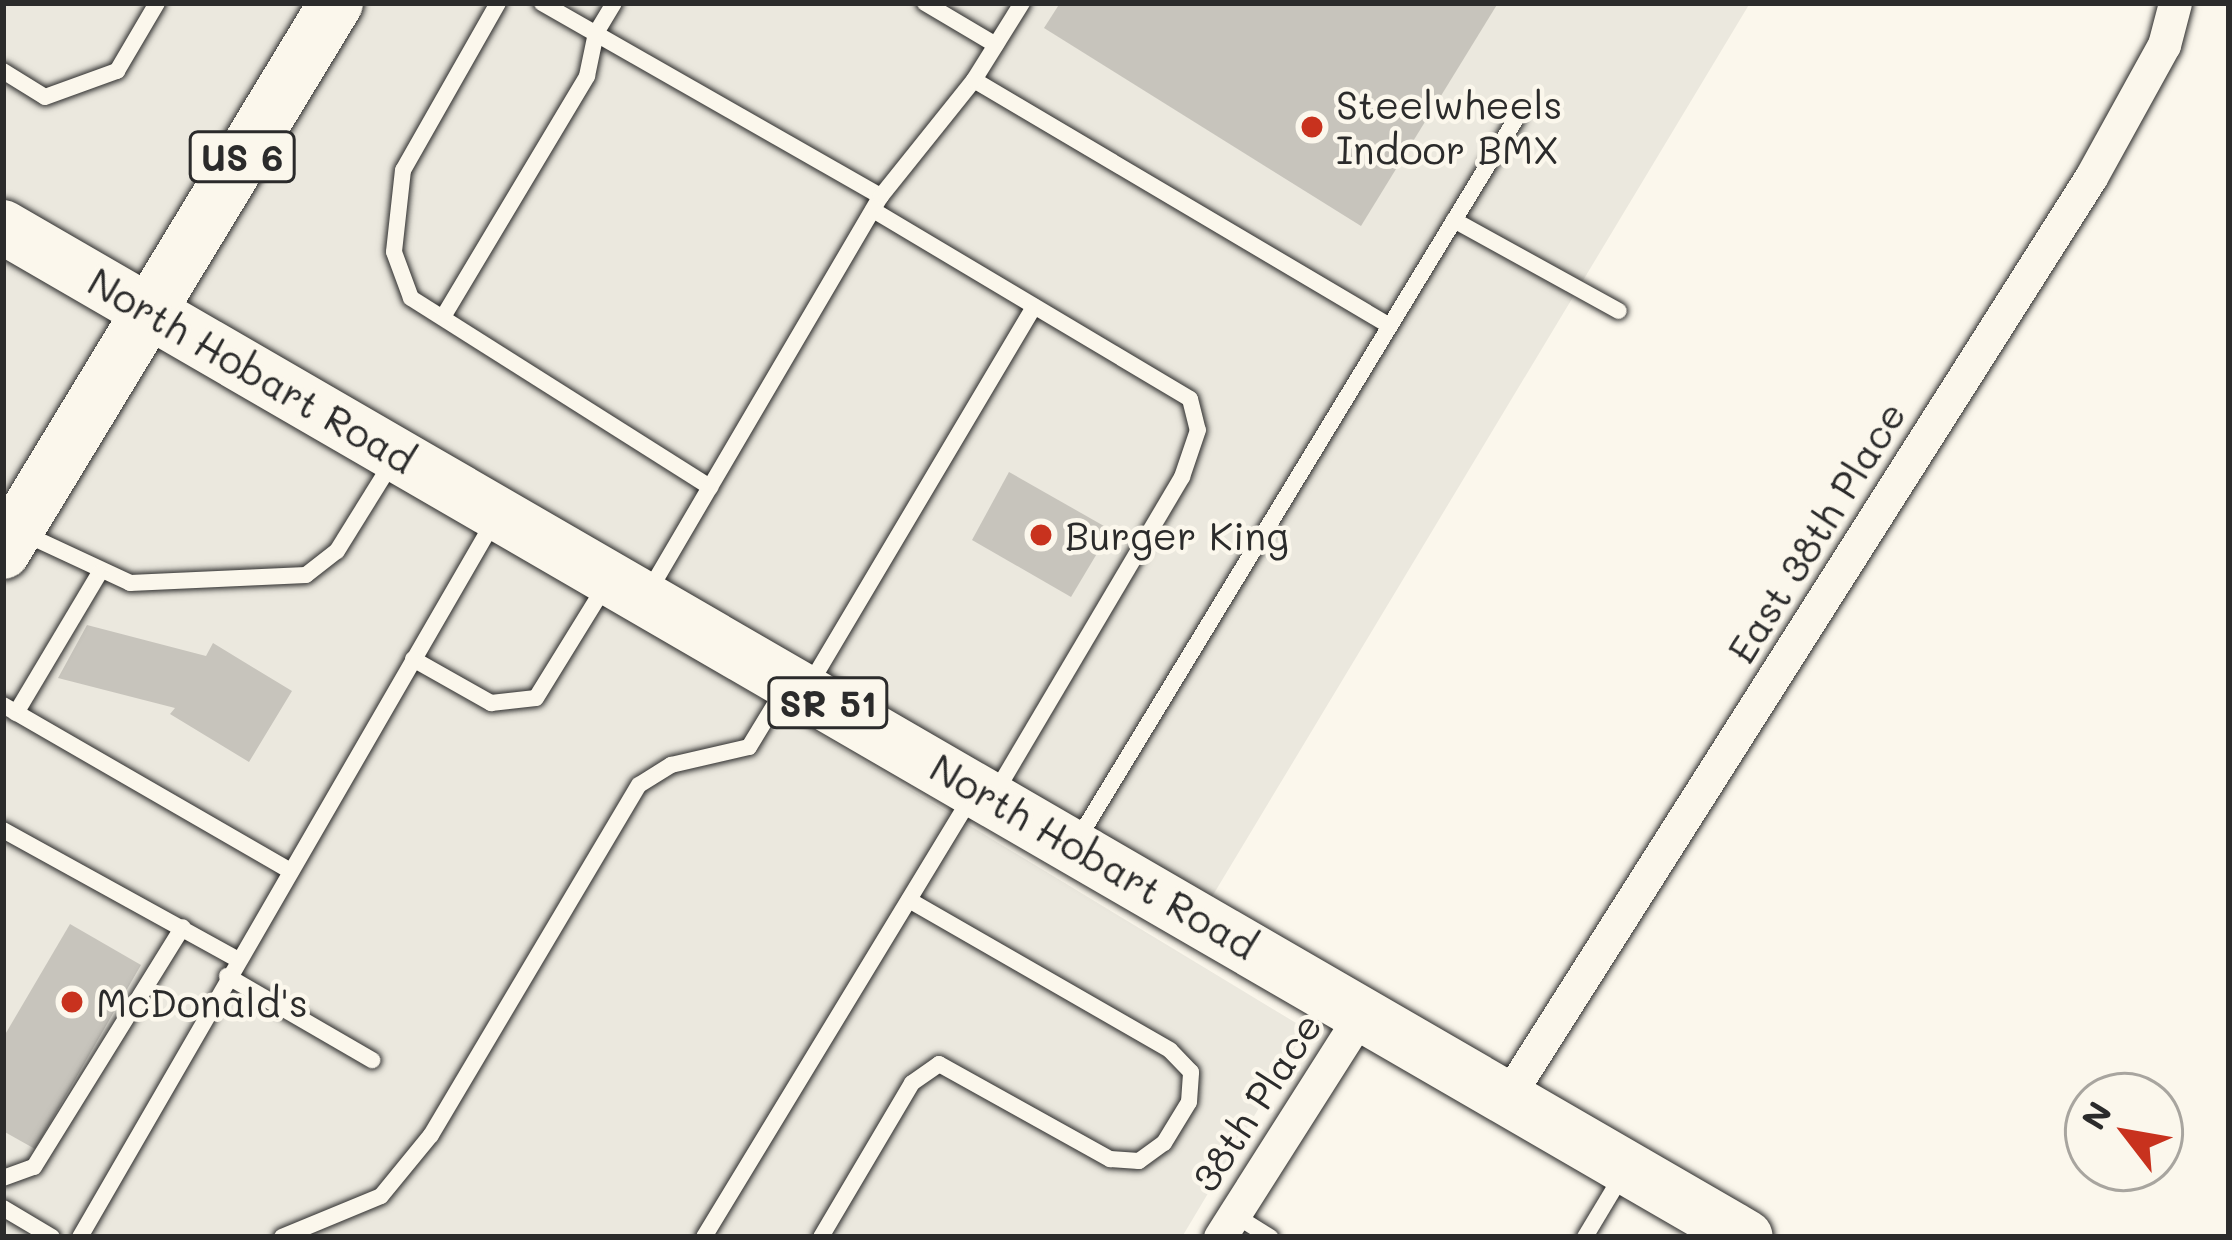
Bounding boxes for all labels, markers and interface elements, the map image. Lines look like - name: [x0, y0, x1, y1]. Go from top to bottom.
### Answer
- place label: Steelwheels Indoor BMX: [1336, 82, 1562, 173]
- marker: Steelwheels Indoor BMX: [1299, 114, 1325, 140]
- road number: US 6: [188, 127, 296, 187]
- street label: North Hobart Road: [80, 257, 424, 483]
- street label: East 38th Place: [1717, 393, 1915, 671]
- place label: Burger King: [1065, 512, 1289, 558]
- marker: Burger King: [1028, 522, 1054, 548]
- road number: SR 51: [765, 673, 891, 733]
- street label: North Hobart Road: [922, 743, 1266, 969]
- place label: McDonald's: [96, 979, 308, 1025]
- marker: McDonald's: [59, 989, 85, 1015]
- street label: 38th Place: [1181, 1004, 1331, 1200]
- north arrow: [2064, 1072, 2184, 1192]
- text: N: [2070, 1093, 2120, 1137]

